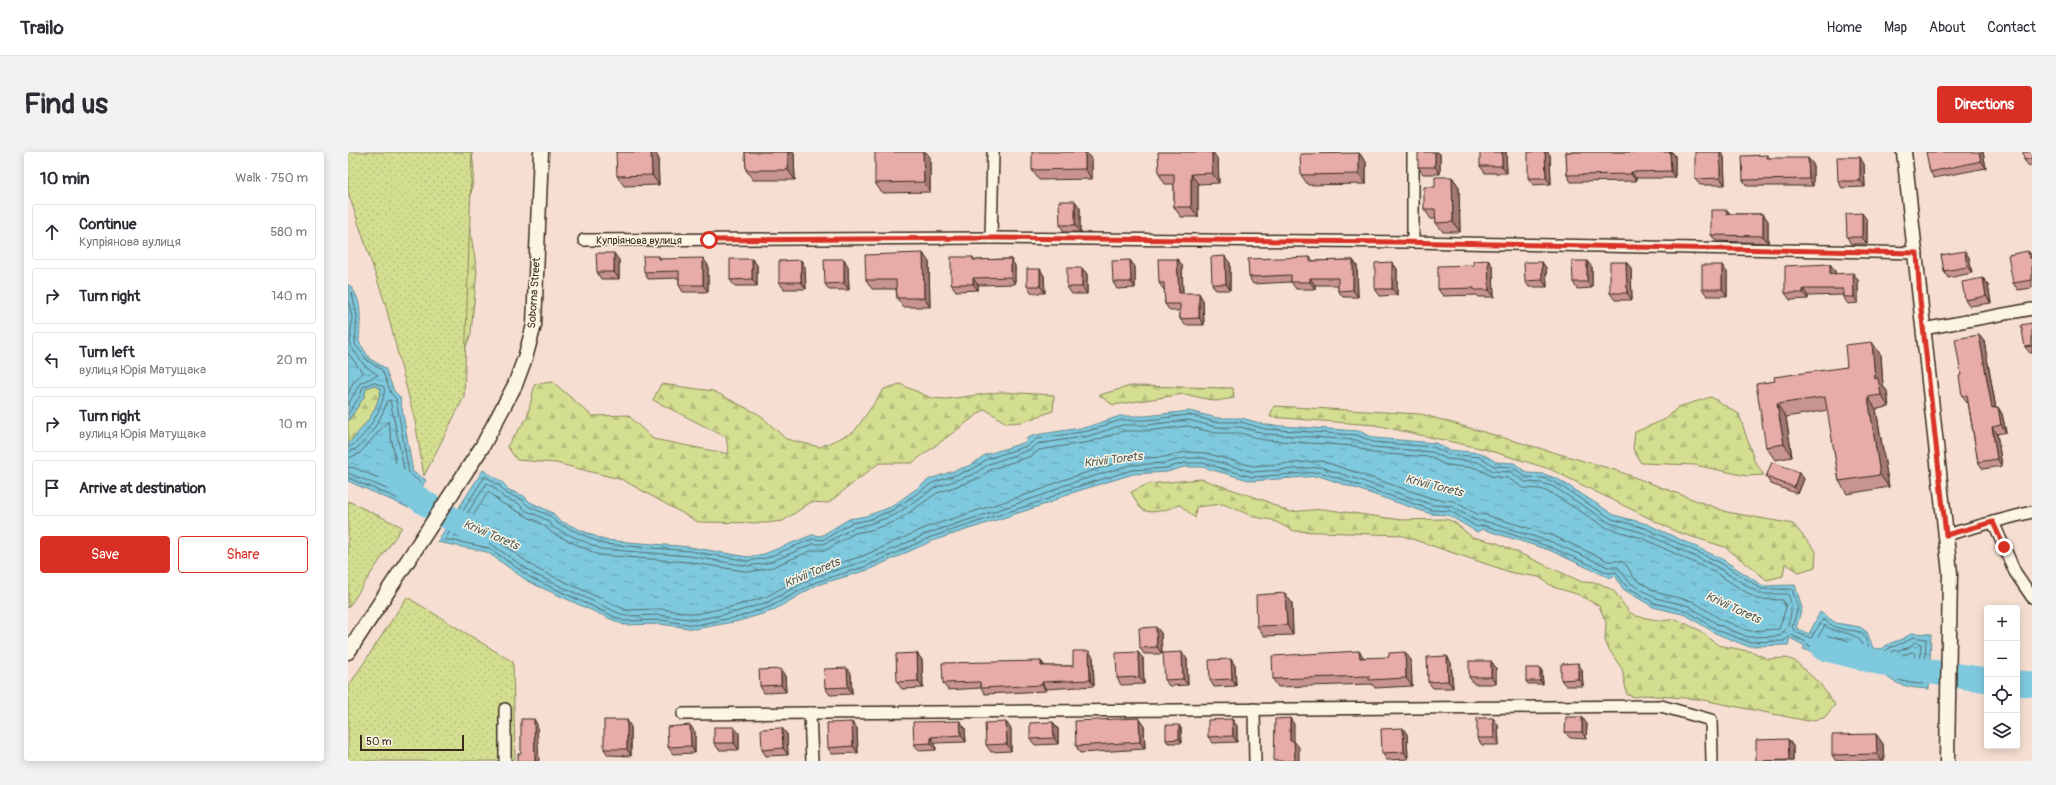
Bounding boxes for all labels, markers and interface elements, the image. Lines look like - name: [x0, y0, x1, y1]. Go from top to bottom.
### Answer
- text: Trailo: [20, 16, 64, 40]
- text: Home: [1827, 19, 1862, 36]
- text: Map: [1884, 19, 1907, 36]
- text: About: [1929, 19, 1965, 36]
- text: Contact: [1987, 19, 2036, 36]
- button: Directions: [1937, 86, 2032, 123]
- text: Find us: [24, 87, 108, 122]
- text: 10 min: [40, 168, 90, 189]
- text: Walk · 750 m: [235, 170, 308, 186]
- text: Continue: [79, 215, 137, 234]
- icon: ahead: [41, 221, 63, 243]
- text: 580 m: [270, 224, 307, 240]
- route start: [700, 231, 718, 249]
- text: Купріянова вулиця: [79, 234, 181, 250]
- street label: Купріянова вулиця: [596, 234, 682, 247]
- street label: Soborna Street: [525, 257, 543, 329]
- icon: right: [41, 285, 63, 307]
- text: Turn right: [79, 287, 140, 306]
- text: 140 m: [271, 288, 307, 304]
- text: Turn left: [79, 343, 135, 362]
- icon: left: [41, 349, 63, 371]
- text: 20 m: [276, 352, 307, 368]
- text: вулиця Юрія Матущака: [79, 362, 206, 378]
- text: Turn right: [79, 407, 140, 426]
- icon: right: [41, 413, 63, 435]
- text: 10 m: [279, 416, 307, 432]
- text: вулиця Юрія Матущака: [79, 426, 206, 442]
- water label: Krivii Torets: [1083, 449, 1145, 471]
- water label: Krivii Torets: [1404, 472, 1466, 501]
- icon: arrive: [41, 477, 63, 499]
- text: Arrive at destination: [79, 479, 206, 498]
- water label: Krivii Torets: [461, 517, 523, 554]
- button: Save: [40, 536, 170, 573]
- button: Share: [178, 536, 308, 573]
- route end: [1995, 538, 2013, 556]
- water label: Krivii Torets: [782, 554, 844, 591]
- water label: Krivii Torets: [1703, 589, 1764, 628]
- map controls: [1984, 605, 2020, 749]
- button: +: [1984, 605, 2020, 641]
- button: −: [1984, 641, 2020, 677]
- button: locate: [1984, 677, 2020, 713]
- button: layers: [1984, 713, 2020, 749]
- scale bar: [360, 733, 464, 752]
- text: 50 m: [366, 735, 392, 748]

